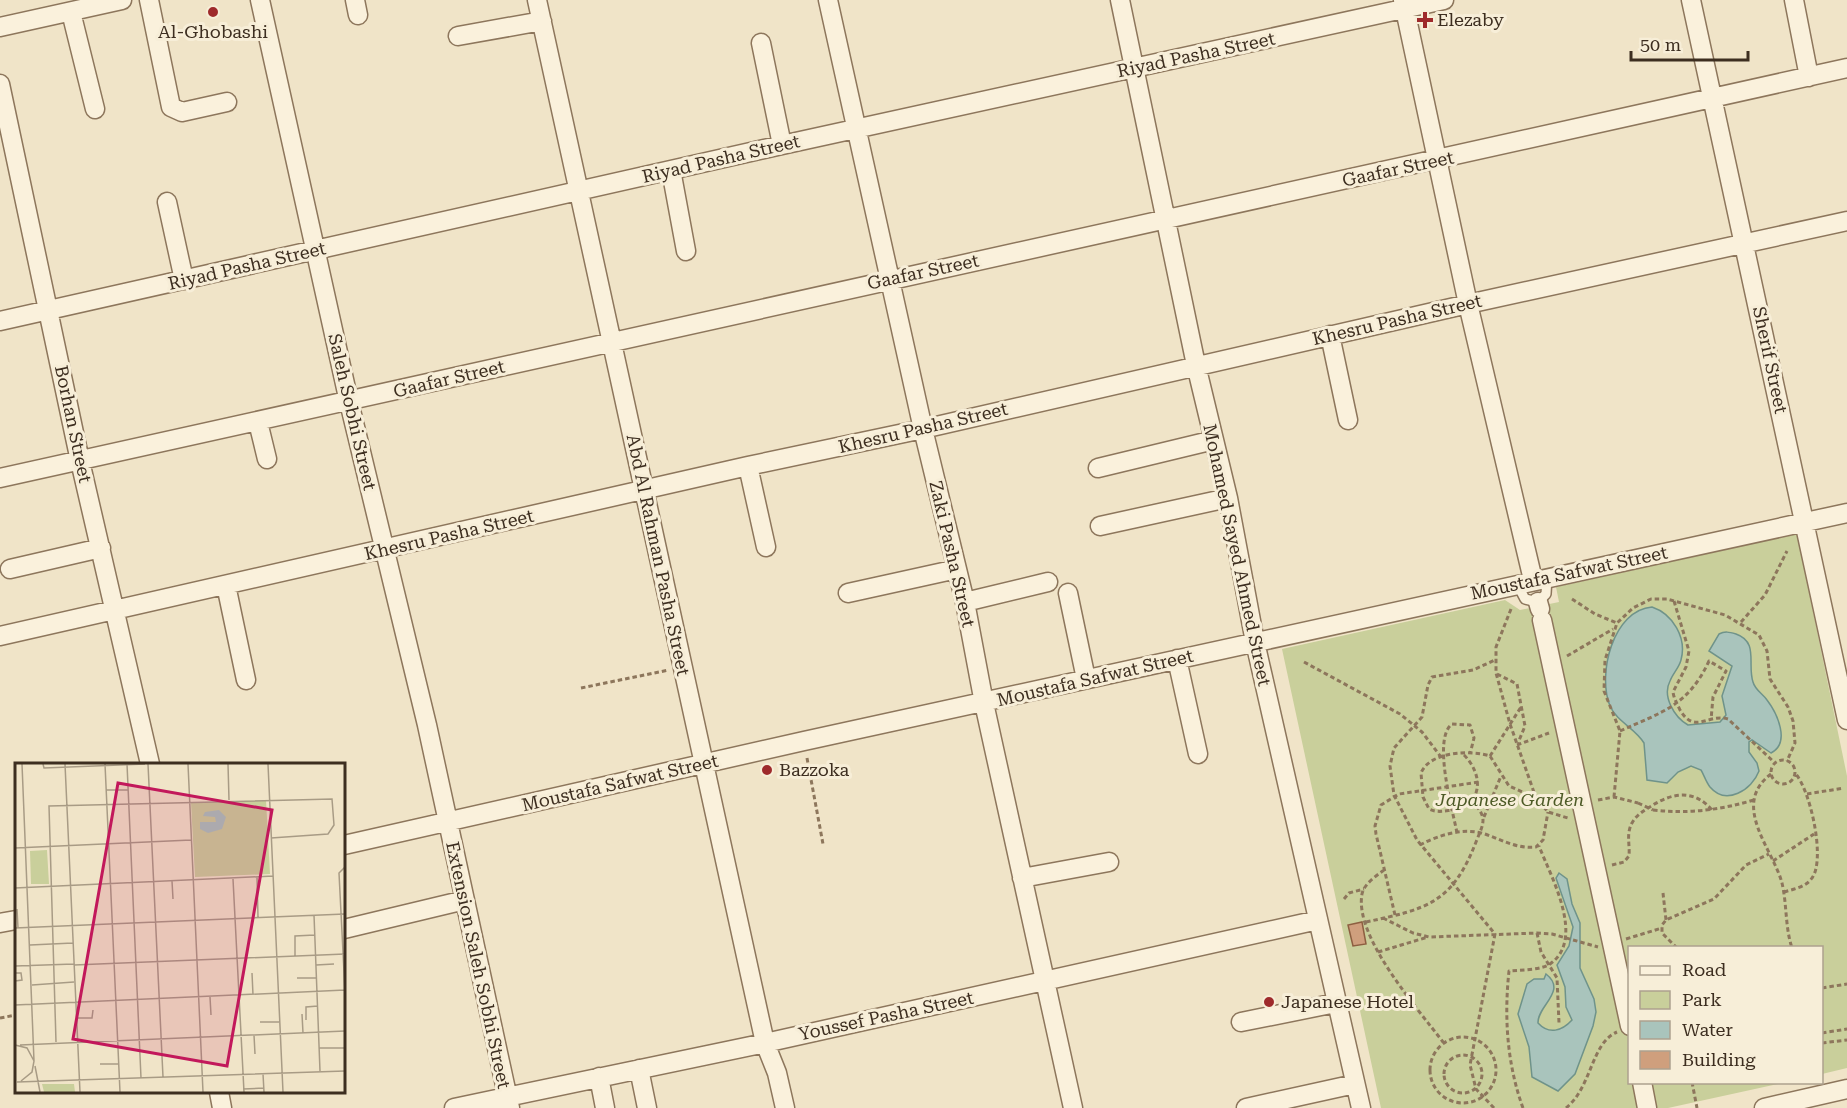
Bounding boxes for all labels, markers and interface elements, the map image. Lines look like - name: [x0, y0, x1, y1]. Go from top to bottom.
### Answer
- marker: Al-Ghobashi: [206, 5, 220, 19]
- place label: Elezaby: [1437, 9, 1504, 30]
- marker: Elezaby: [1418, 13, 1432, 27]
- place label: Al-Ghobashi: [158, 21, 268, 42]
- scale bar: [1631, 24, 1748, 62]
- street label: Riyad Pasha Street: [1115, 27, 1277, 82]
- text: 50 m: [1640, 34, 1681, 55]
- street label: Riyad Pasha Street: [640, 130, 802, 187]
- street label: Gaafar Street: [1340, 146, 1456, 191]
- street label: Riyad Pasha Street: [166, 237, 328, 294]
- street label: Gaafar Street: [865, 249, 981, 294]
- street label: Khesru Pasha Street: [1310, 290, 1484, 349]
- street label: Sherif Street: [1749, 304, 1792, 416]
- street label: Saleh Sobhi Street: [324, 331, 381, 493]
- street label: Gaafar Street: [391, 355, 507, 402]
- street label: Borhan Street: [51, 363, 96, 485]
- street label: Khesru Pasha Street: [836, 398, 1010, 457]
- street label: Mohamed Sayed Ahmed Street: [1199, 422, 1276, 688]
- street label: Abd Al Rahman Pasha Street: [623, 432, 694, 678]
- street label: Zaki Pasha Street: [925, 479, 980, 630]
- street label: Khesru Pasha Street: [362, 505, 536, 564]
- street label: Moustafa Safwat Street: [1468, 541, 1670, 604]
- street label: Moustafa Safwat Street: [995, 645, 1195, 710]
- street label: Moustafa Safwat Street: [520, 750, 720, 815]
- place label: Bazzoka: [779, 759, 850, 780]
- inset map: [15, 763, 345, 1093]
- marker: Bazzoka: [760, 763, 774, 777]
- park label: Japanese Garden: [1435, 789, 1584, 810]
- street label: Extension Saleh Sobhi Street: [442, 839, 515, 1091]
- legend: [1628, 946, 1823, 1084]
- text: Road: [1682, 959, 1727, 980]
- street label: Youssef Pasha Street: [796, 987, 976, 1044]
- text: Park: [1682, 989, 1722, 1010]
- place label: Japanese Hotel: [1281, 991, 1414, 1012]
- marker: Japanese Hotel: [1262, 995, 1276, 1009]
- text: Water: [1682, 1019, 1733, 1040]
- text: Building: [1682, 1049, 1756, 1070]

